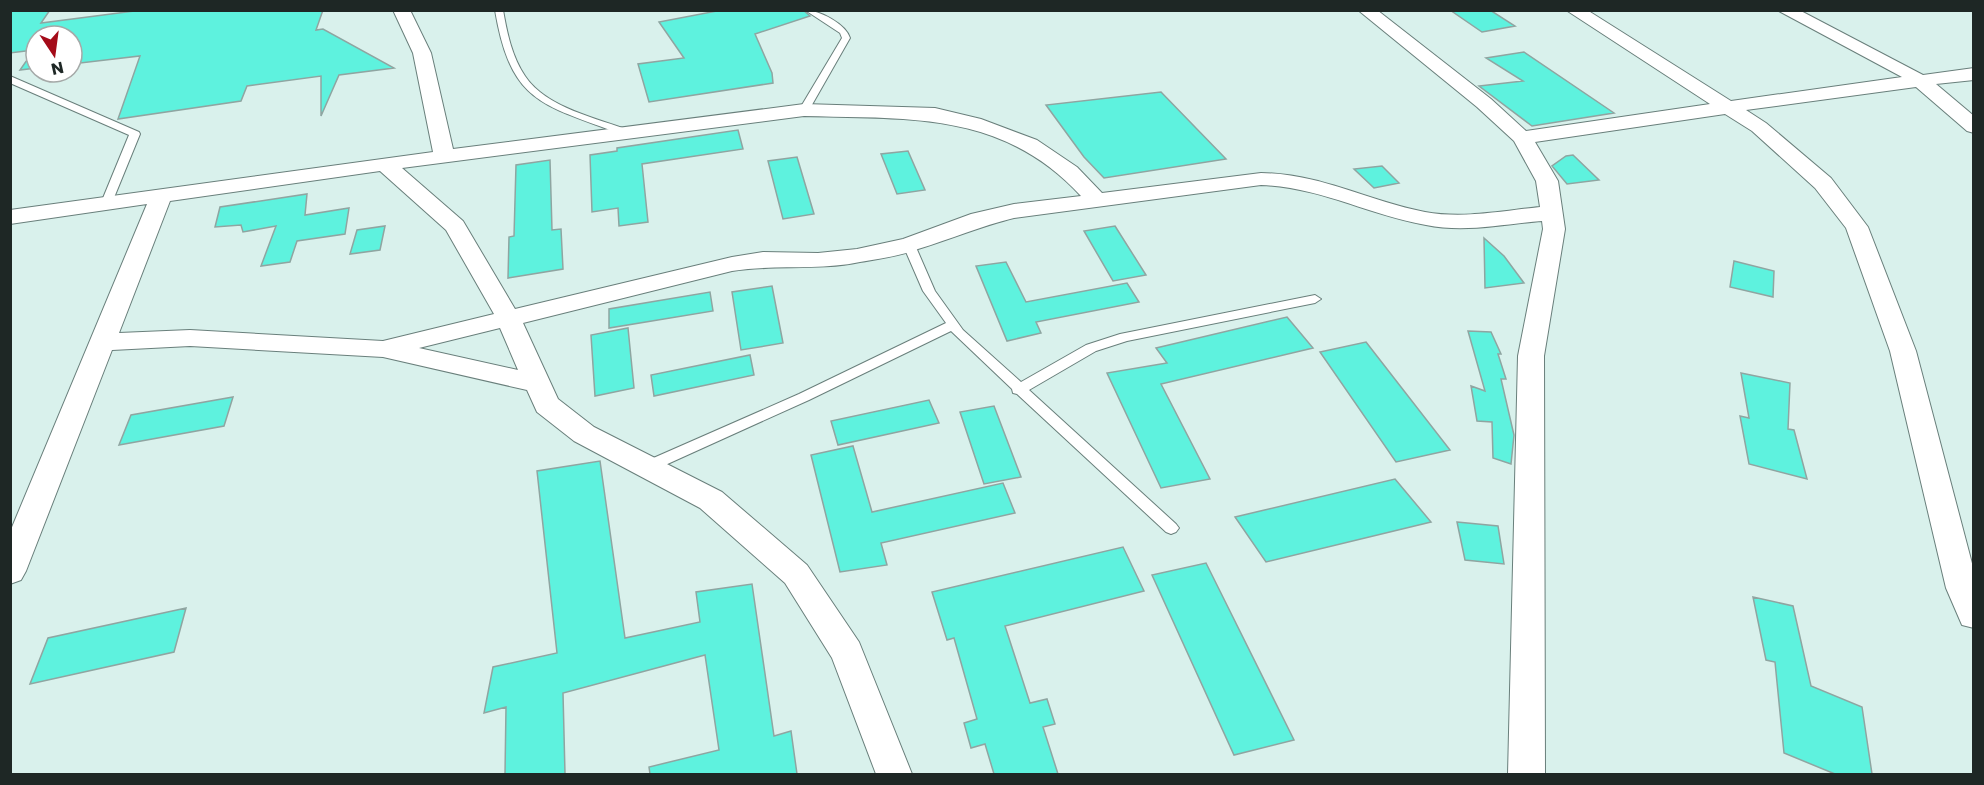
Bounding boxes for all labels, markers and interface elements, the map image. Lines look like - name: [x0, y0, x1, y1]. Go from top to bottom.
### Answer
- north arrow: [24, 24, 84, 84]
- text: N: [49, 56, 66, 81]

